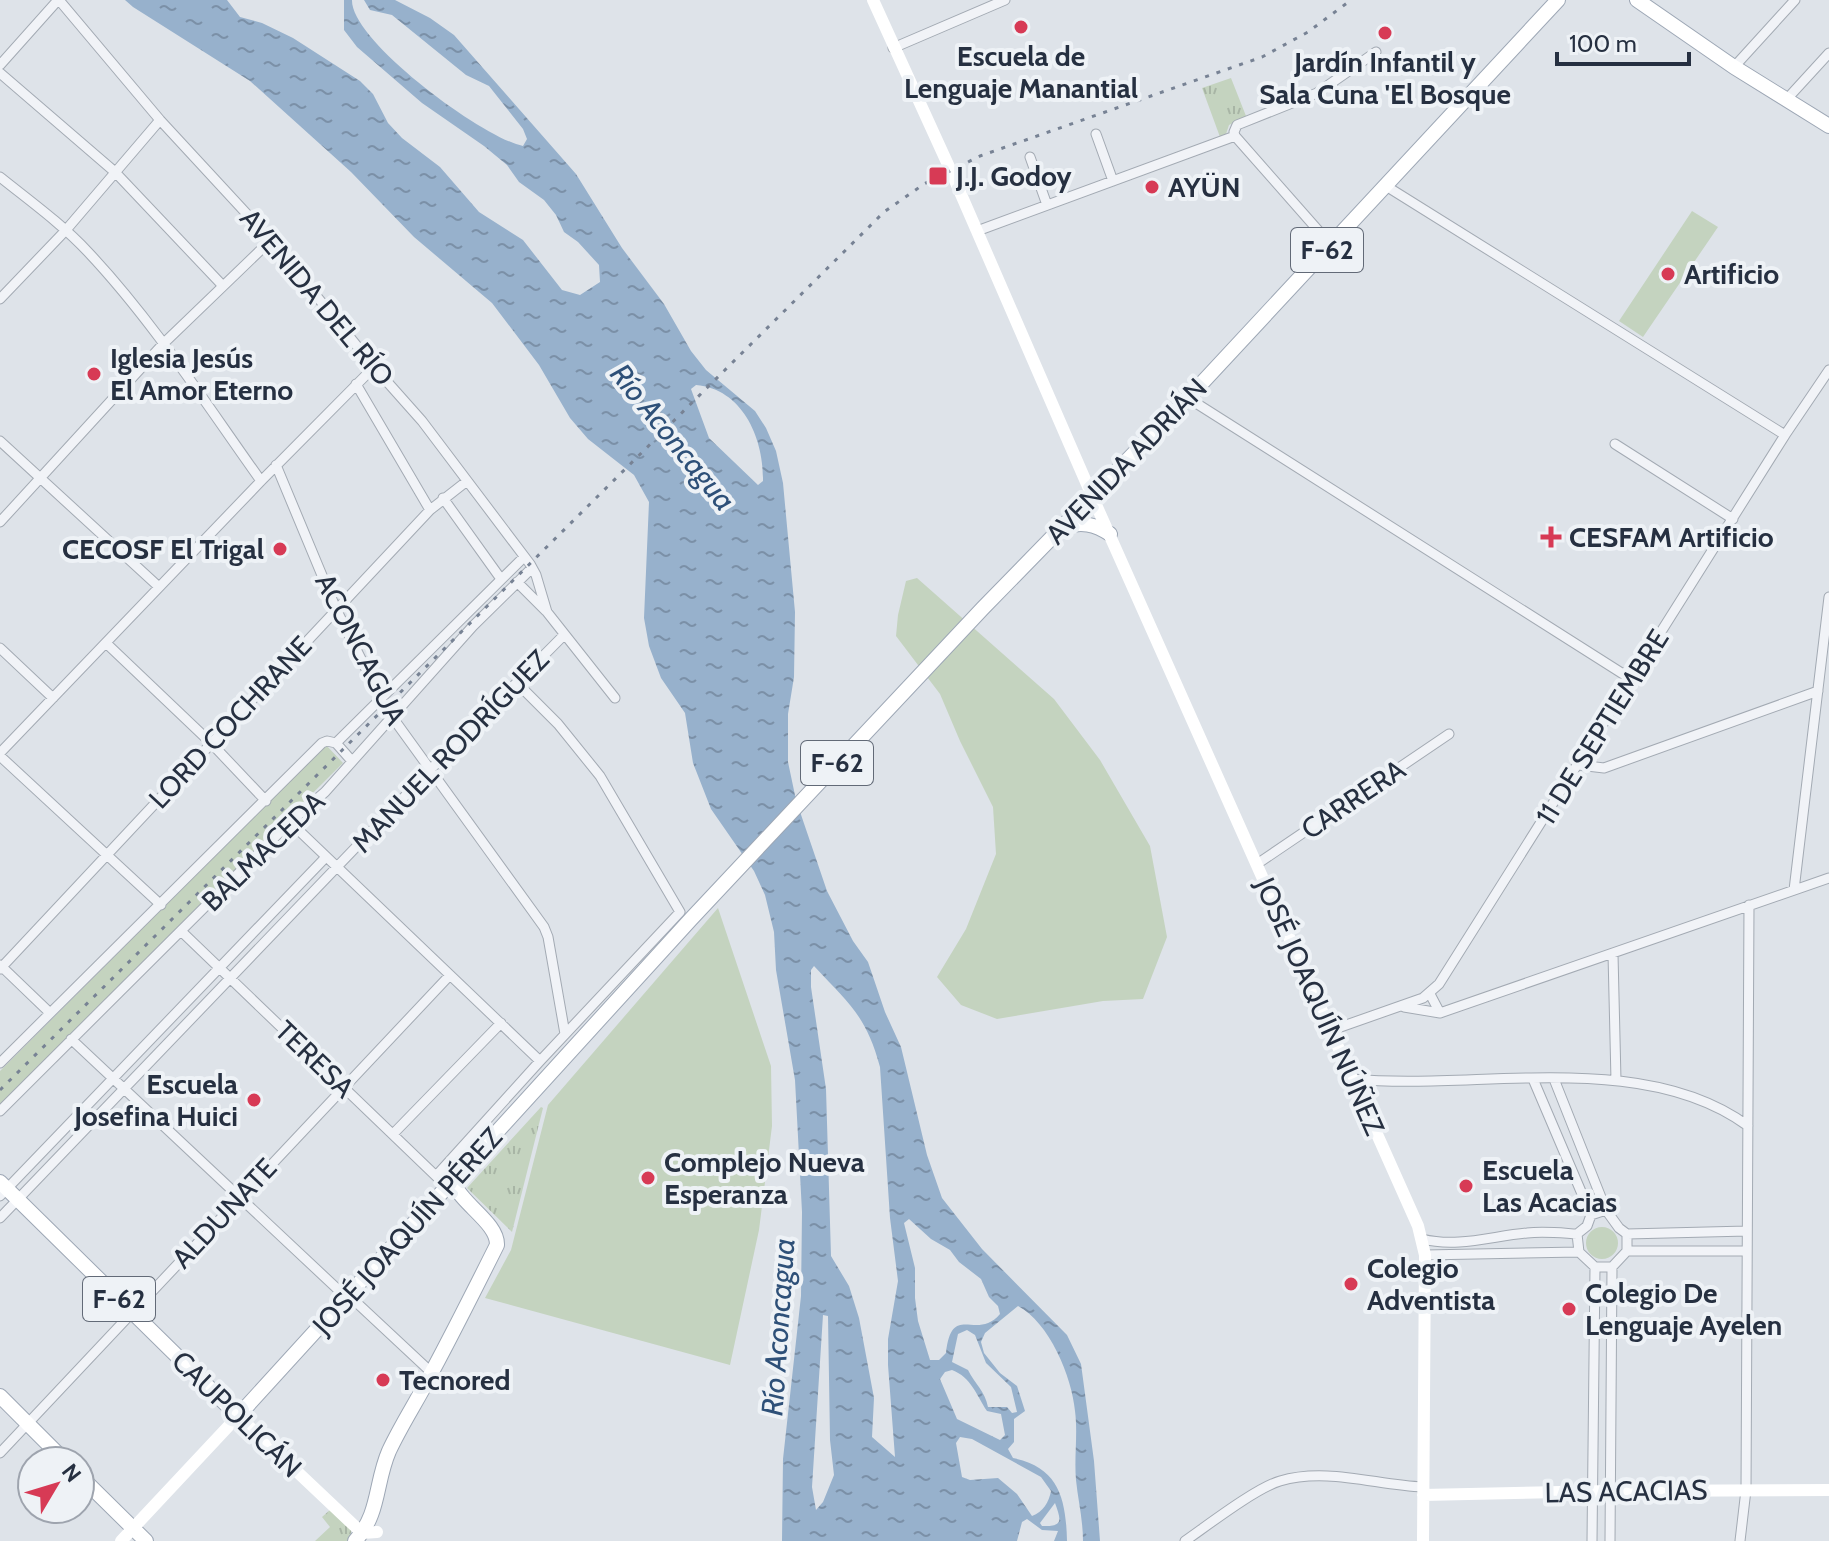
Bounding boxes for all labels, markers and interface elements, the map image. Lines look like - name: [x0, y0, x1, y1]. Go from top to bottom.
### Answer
- scale bar: [1557, 16, 1689, 66]
- marker: Escuela de Lenguaje Manantial: [1012, 18, 1030, 36]
- marker: Jardín Infantil y Sala Cuna 'El Bosque: [1376, 24, 1394, 42]
- text: 100 m: [1569, 29, 1637, 58]
- place label: Escuela de Lenguaje Manantial: [904, 39, 1138, 105]
- place label: Jardín Infantil y Sala Cuna 'El Bosque: [1259, 45, 1511, 111]
- place label: J.J. Godoy: [955, 159, 1072, 193]
- marker: J.J. Godoy: [927, 165, 949, 187]
- place label: AYÜN: [1168, 170, 1241, 204]
- marker: AYÜN: [1143, 178, 1161, 196]
- street label: AVENIDA DEL RÍO: [233, 202, 401, 392]
- road number: F-62: [1291, 228, 1363, 272]
- place label: Artificio: [1684, 257, 1779, 291]
- marker: Artificio: [1659, 265, 1677, 283]
- place label: Iglesia Jesús El Amor Eterno: [110, 341, 293, 407]
- water label: Río Aconcagua: [603, 356, 743, 518]
- marker: Iglesia Jesús El Amor Eterno: [85, 365, 103, 383]
- street label: AVENIDA ADRIÁN: [1038, 371, 1214, 551]
- place label: CESFAM Artificio: [1569, 520, 1774, 554]
- marker: CESFAM Artificio: [1540, 526, 1562, 548]
- place label: CECOSF El Trigal: [62, 532, 264, 566]
- marker: CECOSF El Trigal: [271, 540, 289, 558]
- street label: ACONCAGUA: [308, 568, 414, 731]
- street label: 11 DE SEPTIEMBRE: [1528, 623, 1676, 831]
- street label: LORD COCHRANE: [141, 629, 319, 815]
- street label: MANUEL RODRÍGUEZ: [344, 642, 556, 859]
- road number: F-62: [801, 741, 873, 785]
- street label: CARRERA: [1295, 752, 1412, 846]
- street label: BALMACEDA: [194, 783, 332, 918]
- street label: JOSÉ JOAQUÍN NÚÑEZ: [1248, 871, 1392, 1140]
- street label: TERESA: [269, 1013, 362, 1105]
- place label: Escuela Josefina Huici: [73, 1067, 238, 1133]
- marker: Escuela Josefina Huici: [245, 1091, 263, 1109]
- street label: JOSÉ JOAQUÍN PÉREZ: [305, 1120, 509, 1342]
- place label: Complejo Nueva Esperanza: [664, 1145, 865, 1211]
- street label: ALDUNATE: [165, 1151, 283, 1275]
- place label: Escuela Las Acacias: [1482, 1153, 1617, 1219]
- marker: Complejo Nueva Esperanza: [639, 1169, 657, 1187]
- marker: Escuela Las Acacias: [1457, 1177, 1475, 1195]
- water label: Río Aconcagua: [753, 1237, 803, 1417]
- place label: Colegio Adventista: [1367, 1251, 1495, 1317]
- marker: Colegio Adventista: [1342, 1275, 1360, 1293]
- place label: Colegio De Lenguaje Ayelen: [1585, 1276, 1782, 1342]
- road number: F-62: [83, 1277, 155, 1321]
- marker: Colegio De Lenguaje Ayelen: [1560, 1300, 1578, 1318]
- street label: CAUPOLICÁN: [165, 1344, 309, 1484]
- place label: Tecnored: [399, 1363, 510, 1397]
- marker: Tecnored: [374, 1371, 392, 1389]
- north arrow: [16, 1445, 96, 1525]
- text: N: [56, 1459, 87, 1487]
- street label: LAS ACACIAS: [1544, 1473, 1708, 1509]

